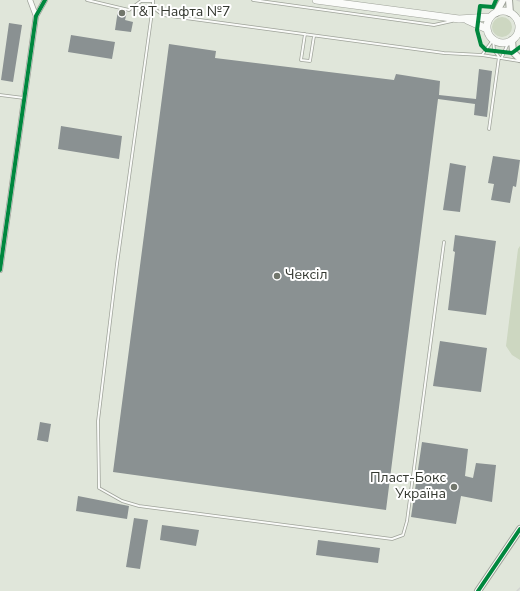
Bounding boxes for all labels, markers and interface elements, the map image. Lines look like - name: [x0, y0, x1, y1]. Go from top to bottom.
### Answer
- place label: Т&Т Нафта №7: [130, 5, 230, 21]
- marker: Т&Т Нафта №7: [117, 8, 127, 18]
- place label: Чексіл: [285, 268, 327, 284]
- marker: Чексіл: [272, 271, 282, 281]
- place label: Пласт-Бокс Україна: [370, 471, 446, 504]
- marker: Пласт-Бокс Україна: [449, 482, 459, 492]

